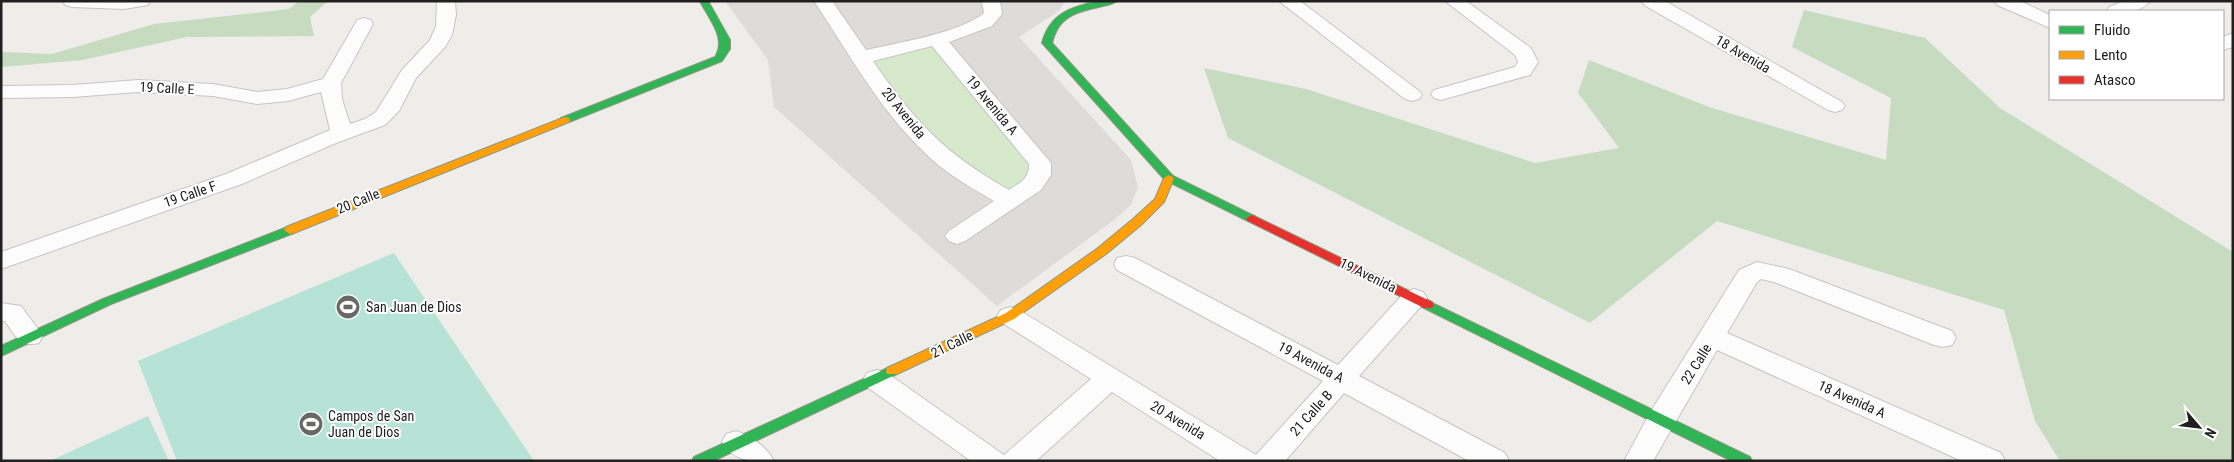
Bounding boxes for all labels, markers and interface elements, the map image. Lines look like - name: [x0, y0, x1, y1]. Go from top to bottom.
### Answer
- legend: [2049, 10, 2224, 100]
- text: Fluido: [2094, 21, 2130, 39]
- street label: 18 Avenida: [1713, 32, 1773, 76]
- text: Lento: [2094, 46, 2127, 64]
- text: Atasco: [2094, 71, 2135, 89]
- street label: 19 Avenida A: [963, 72, 1021, 138]
- street label: 19 Calle E: [139, 79, 195, 97]
- street label: 20 Avenida: [879, 84, 929, 142]
- street label: 19 Calle F: [162, 177, 219, 210]
- street label: 20 Calle: [334, 185, 382, 217]
- street label: 19 Avenida: [1337, 254, 1399, 296]
- sports icon: San Juan de Dios: [335, 294, 361, 320]
- place label: San Juan de Dios: [366, 299, 462, 315]
- street label: 21 Calle: [928, 327, 976, 361]
- street label: 19 Avenida A: [1275, 338, 1347, 386]
- street label: 22 Calle: [1677, 340, 1715, 387]
- street label: 18 Avenida A: [1816, 377, 1888, 421]
- street label: 21 Calle B: [1286, 387, 1336, 439]
- street label: 20 Avenida: [1148, 397, 1208, 443]
- north arrow: [2174, 402, 2224, 452]
- place label: Campos de San Juan de Dios: [328, 408, 414, 440]
- sports icon: Campos de San Juan de Dios: [298, 411, 324, 437]
- text: N: [2201, 426, 2220, 441]

